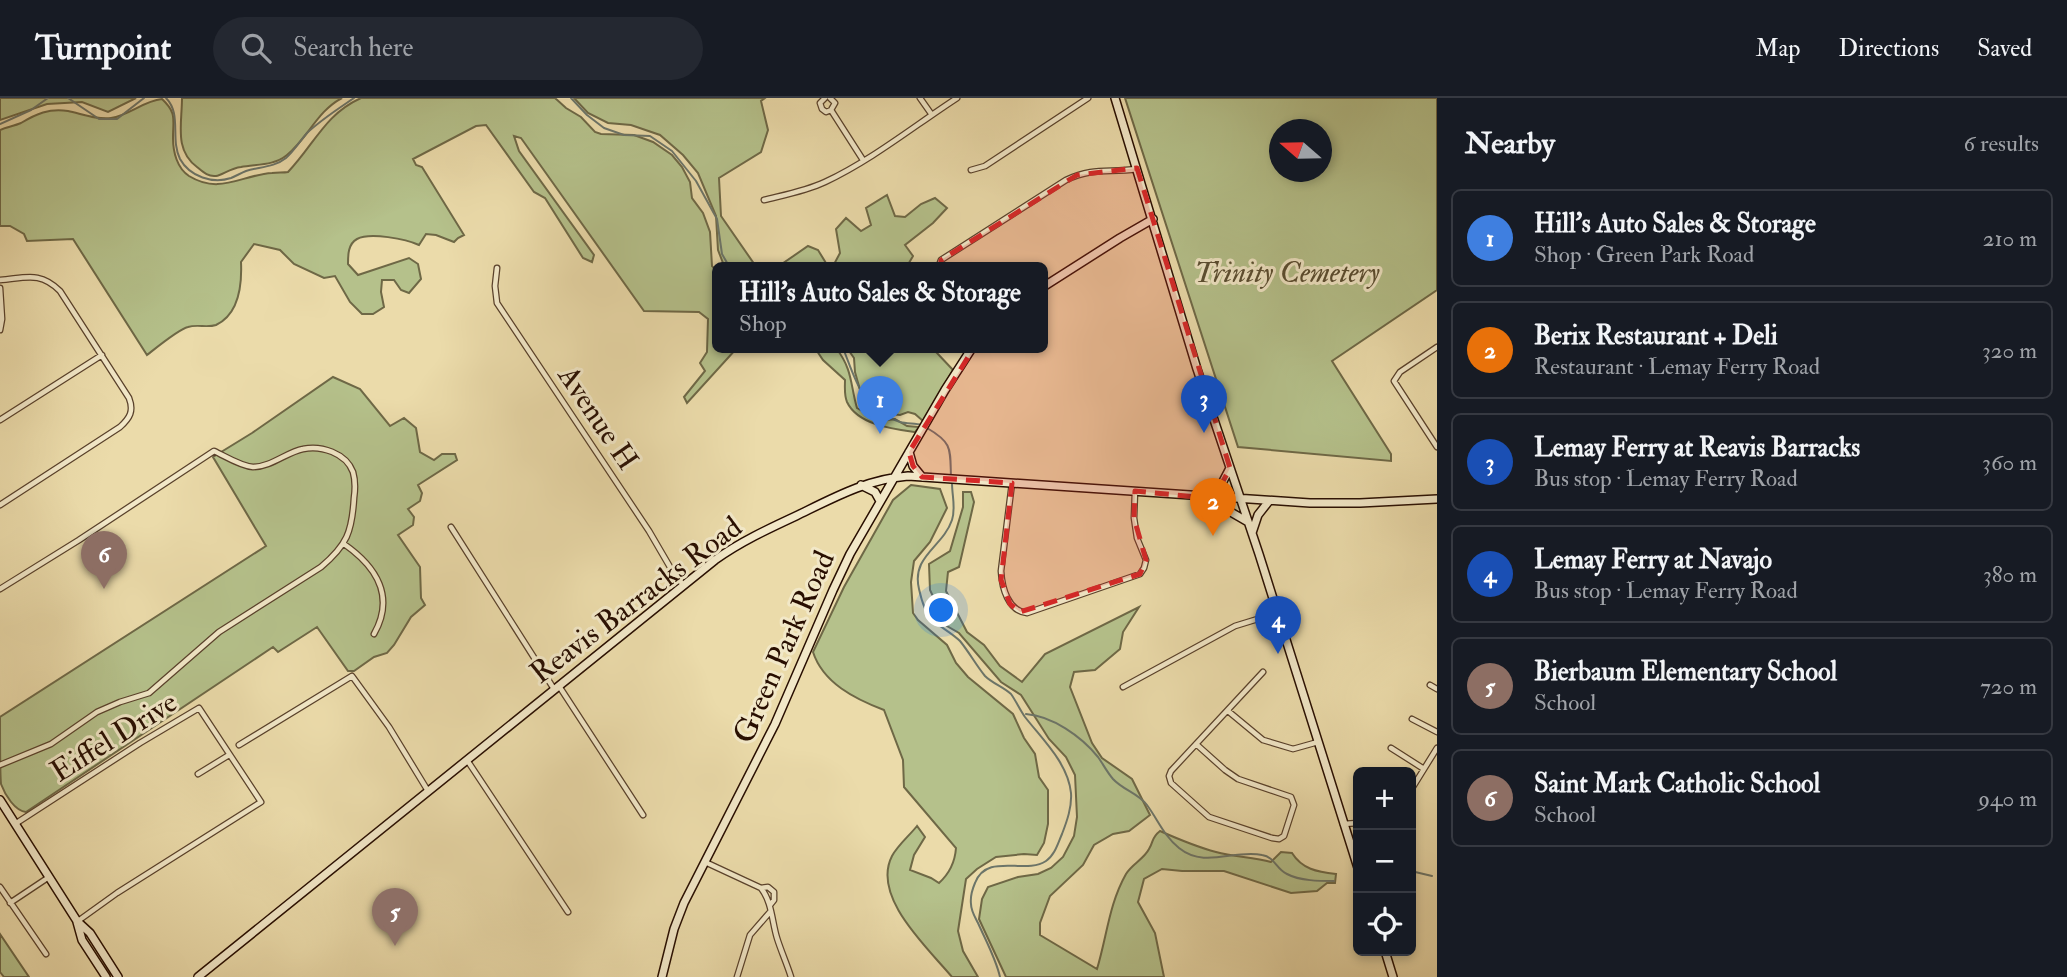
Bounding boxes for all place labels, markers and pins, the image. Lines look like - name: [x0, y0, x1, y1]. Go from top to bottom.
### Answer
- pin: 3: [1181, 375, 1227, 433]
- pin: 1: [857, 376, 903, 434]
- pin: 2: [1190, 478, 1236, 536]
- pin: 6: [81, 531, 127, 589]
- pin: 4: [1255, 596, 1301, 654]
- pin: 5: [372, 888, 418, 946]

